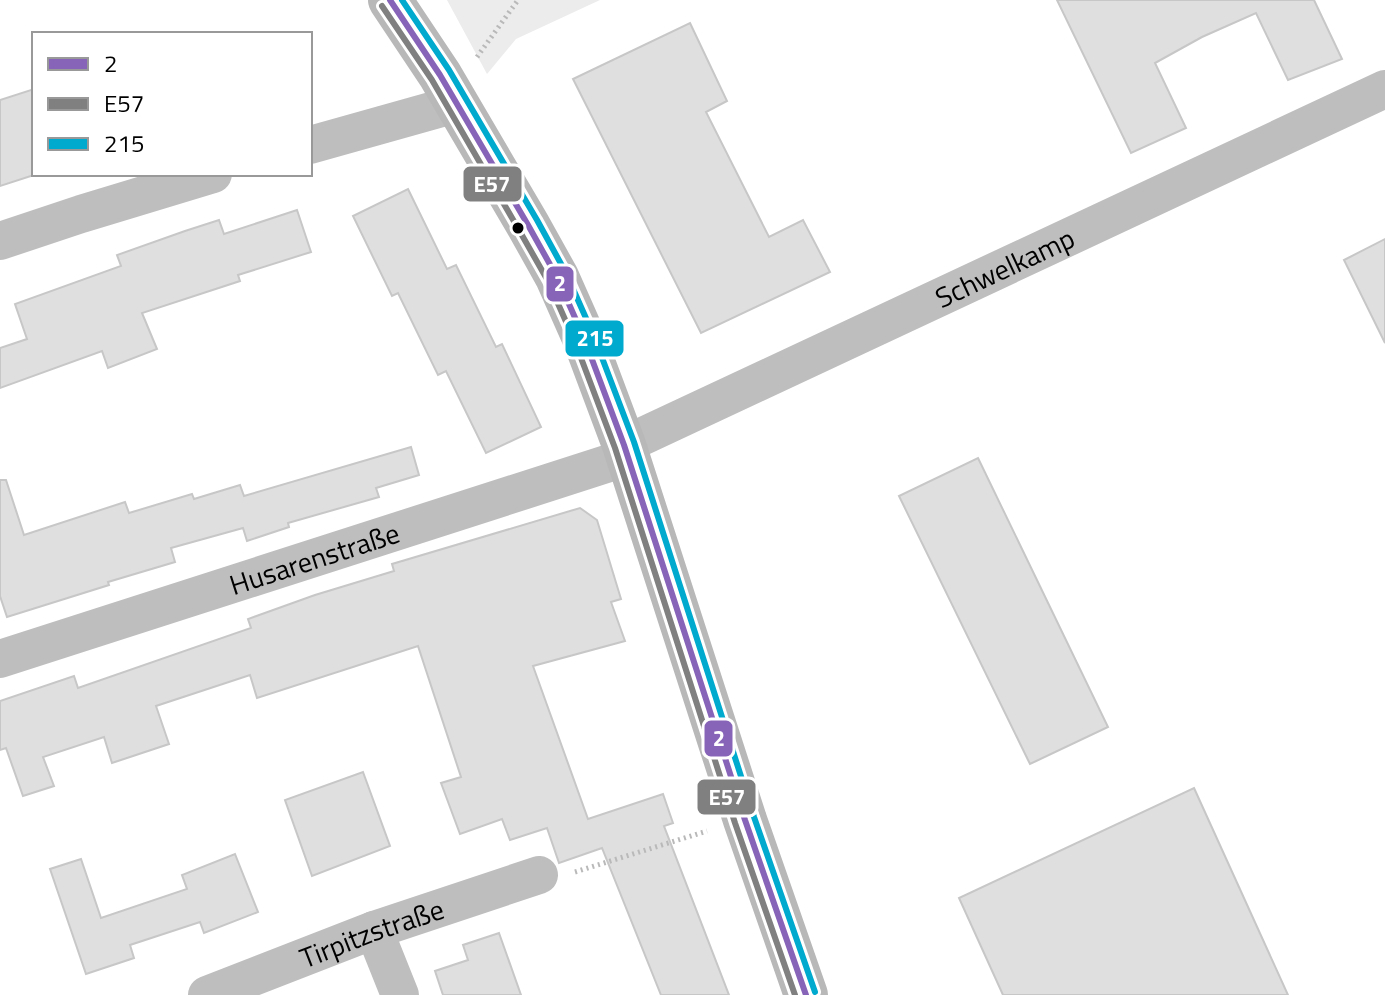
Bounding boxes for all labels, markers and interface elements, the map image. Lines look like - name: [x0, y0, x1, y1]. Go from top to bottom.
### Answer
- legend: [32, 32, 312, 176]
- text: 2: [104, 45, 117, 81]
- text: E57: [104, 85, 144, 121]
- text: 215: [104, 125, 144, 161]
- line badge: E57: [462, 165, 523, 203]
- text: E57: [474, 167, 510, 201]
- street label: Schwelkamp: [928, 216, 1081, 318]
- unlabelled marker: [510, 220, 526, 236]
- line badge: 2: [545, 265, 575, 303]
- text: 2: [554, 266, 566, 300]
- line badge: 215: [564, 319, 625, 358]
- text: 215: [577, 321, 613, 355]
- street label: Husarenstraße: [224, 510, 405, 605]
- line badge: 2: [703, 719, 734, 758]
- text: 2: [713, 721, 725, 755]
- line badge: E57: [696, 778, 757, 816]
- text: E57: [709, 780, 745, 814]
- street label: Tirpitzstraße: [293, 887, 449, 979]

